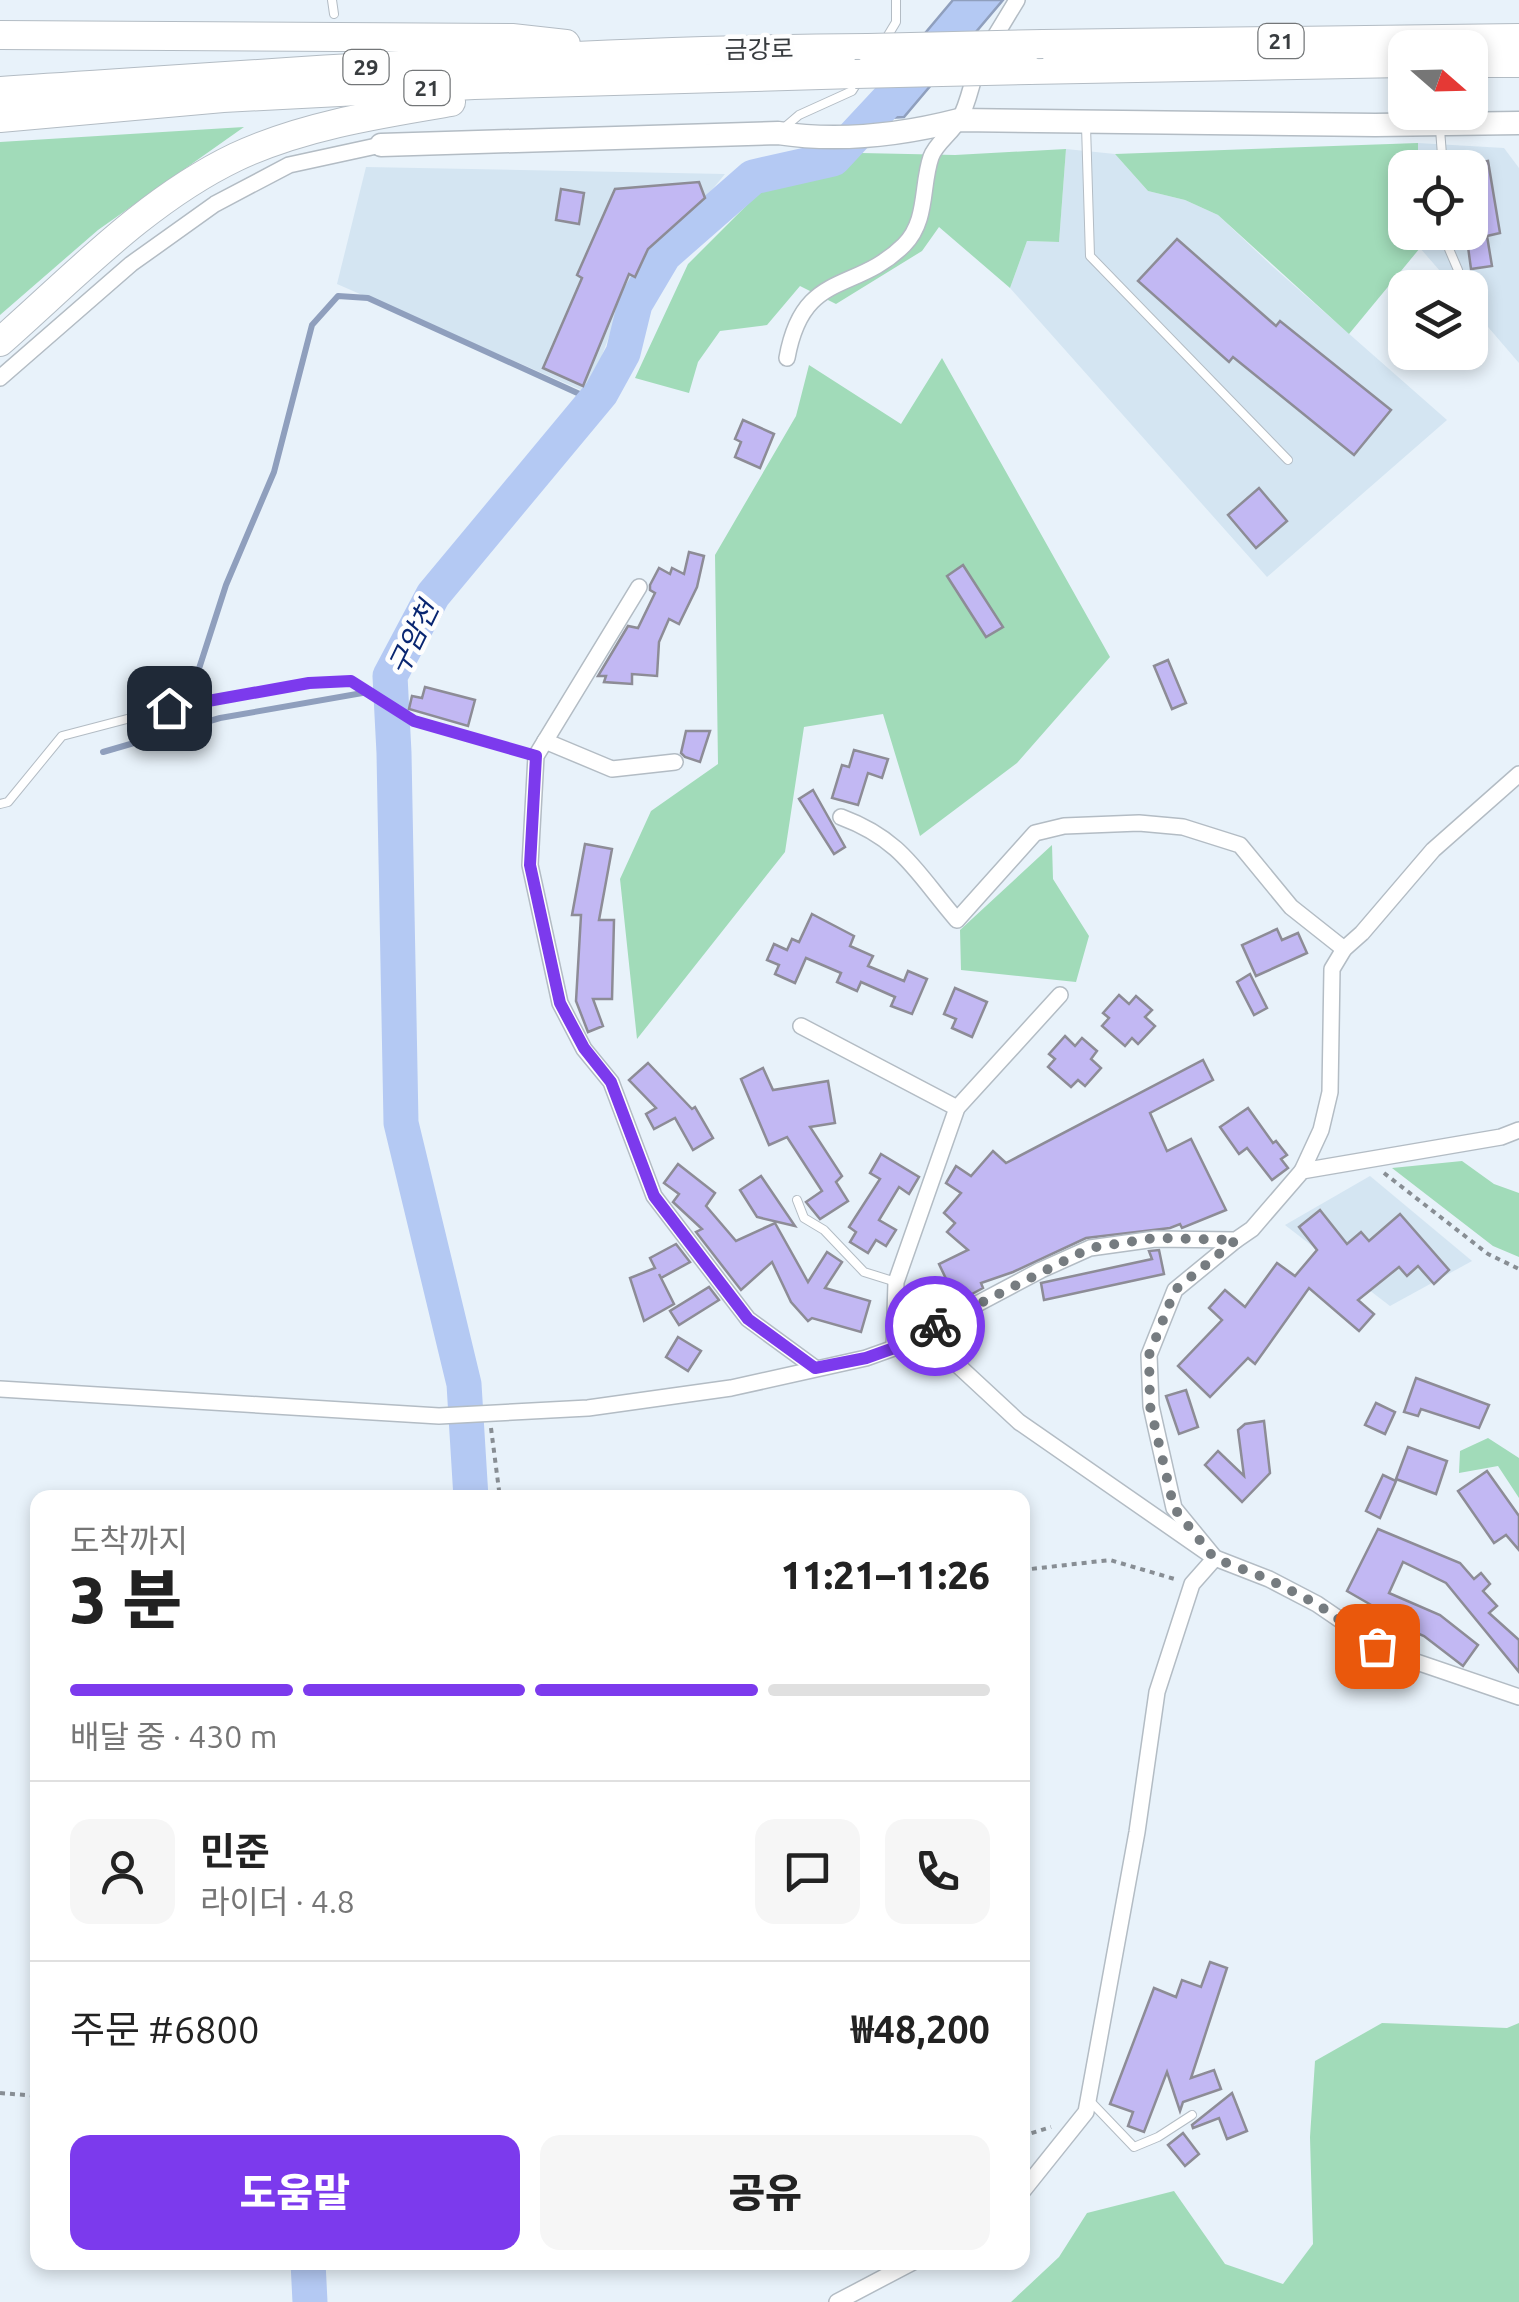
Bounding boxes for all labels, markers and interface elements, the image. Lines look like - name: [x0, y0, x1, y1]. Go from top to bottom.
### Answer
- road number: 21: [1258, 24, 1304, 58]
- north arrow: [1388, 30, 1488, 130]
- map controls: [1388, 30, 1488, 370]
- street label: 금강로: [724, 34, 794, 64]
- road number: 29: [344, 50, 388, 84]
- road number: 21: [404, 71, 450, 105]
- button: locate: [1388, 150, 1488, 250]
- button: layers: [1388, 270, 1488, 370]
- water label: 구암천: [382, 593, 445, 679]
- pin: [127, 666, 212, 751]
- icon: home: [142, 681, 197, 736]
- courier: [885, 1276, 985, 1376]
- icon: bike: [908, 1299, 963, 1354]
- text: 도착까지: [70, 1522, 188, 1558]
- text: 11:21–11:26: [781, 1554, 990, 1596]
- text: 3 분: [70, 1562, 182, 1635]
- pin: [1335, 1604, 1420, 1689]
- icon: bag: [1350, 1619, 1405, 1674]
- text: 배달 중 · 430 m: [70, 1718, 277, 1754]
- button: person: [70, 1819, 175, 1924]
- button: chat: [755, 1819, 860, 1924]
- button: phone: [885, 1819, 990, 1924]
- text: 민준: [200, 1830, 270, 1872]
- text: 라이더 · 4.8: [200, 1883, 355, 1919]
- text: 주문 #6800: [70, 2008, 259, 2050]
- text: ₩48,200: [851, 2008, 990, 2050]
- button: 도움말: [70, 2135, 520, 2250]
- button: 공유: [540, 2135, 990, 2250]

